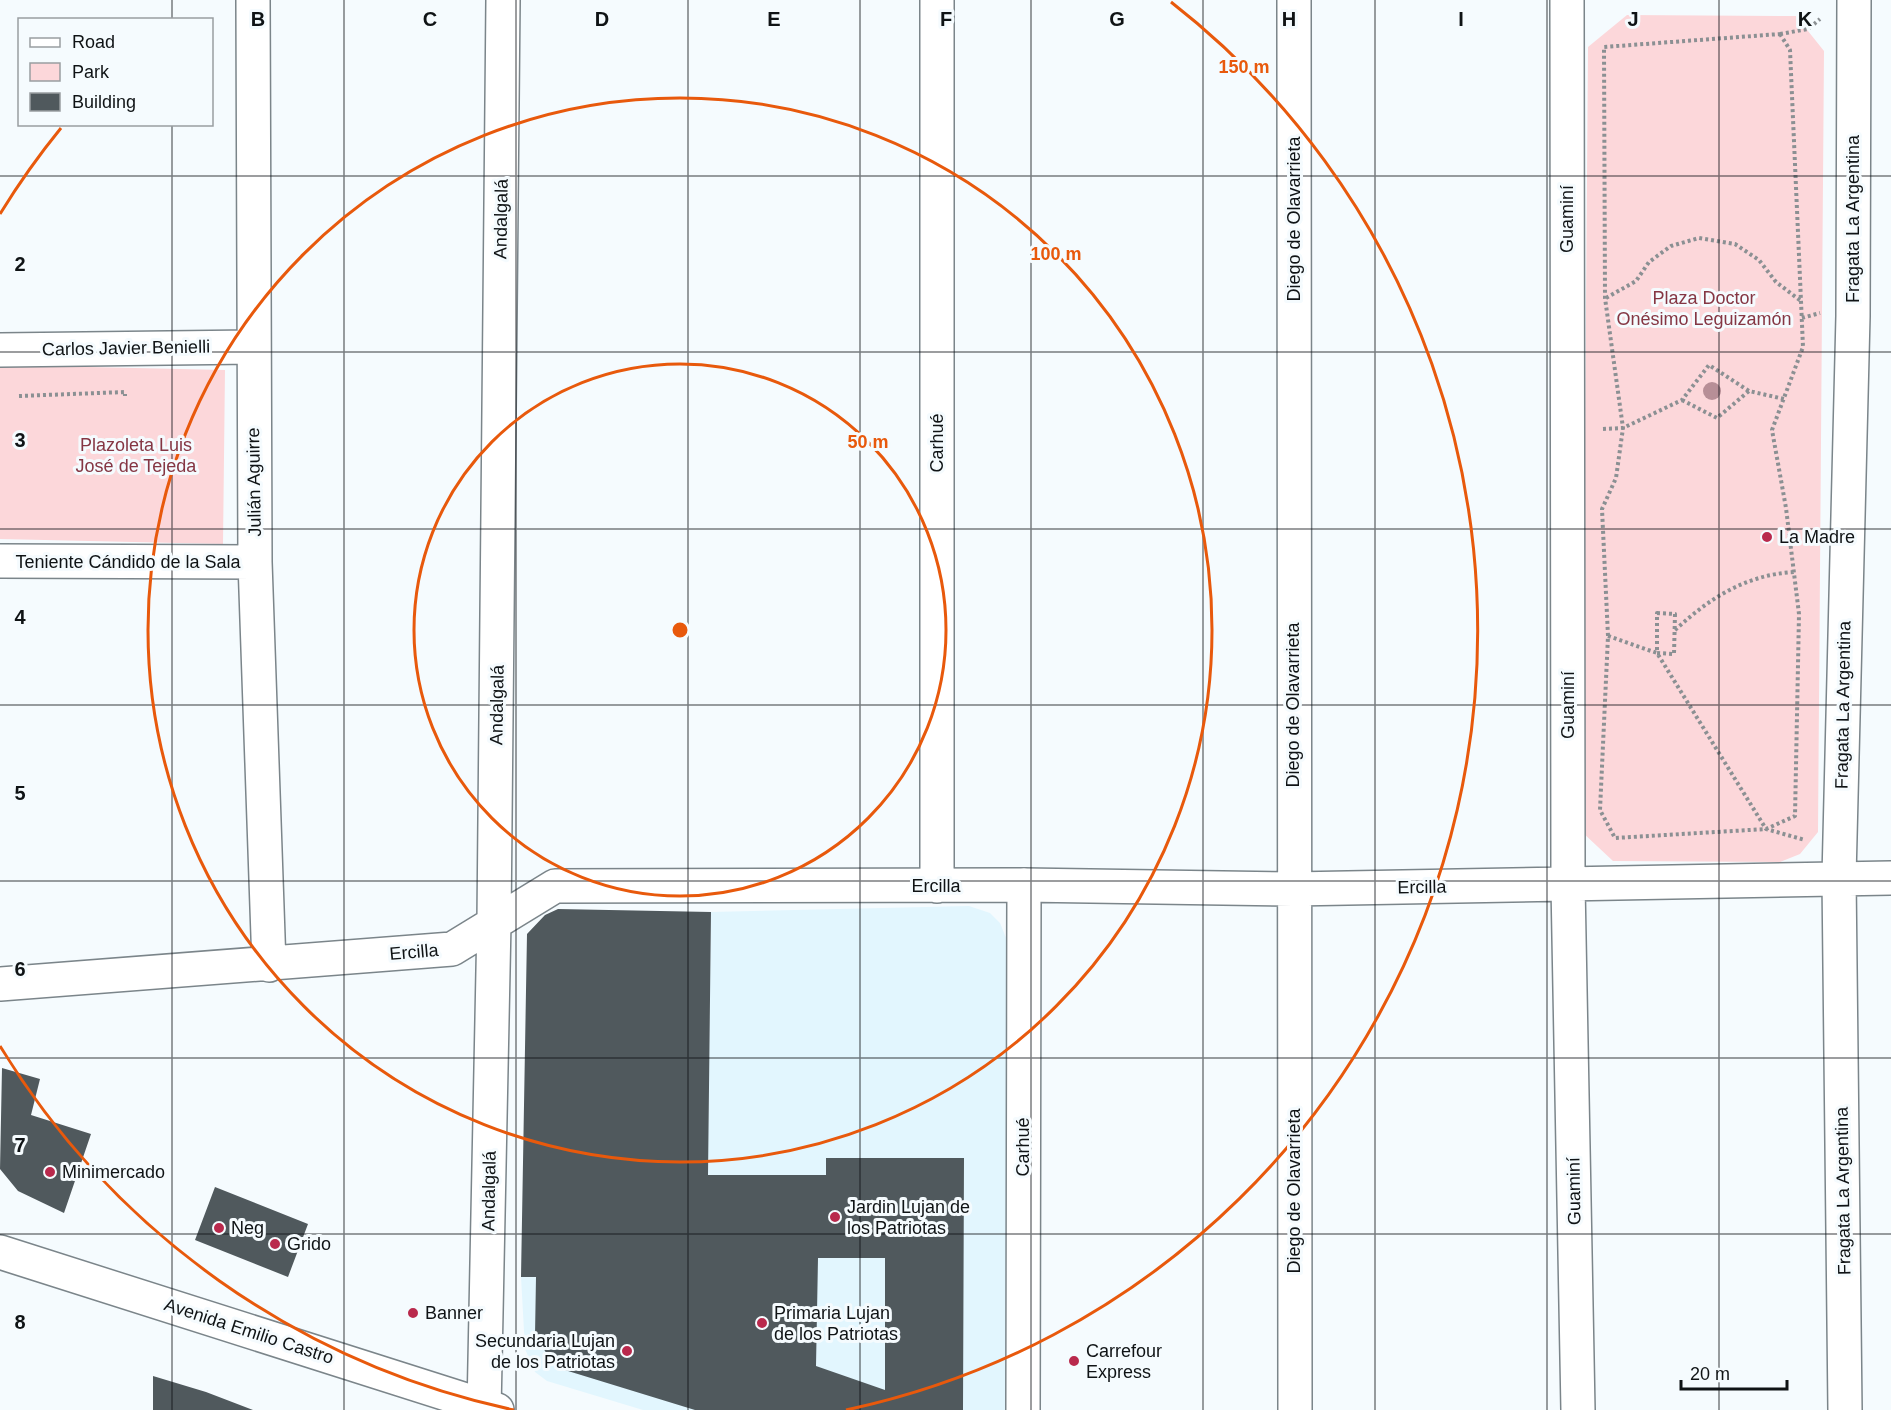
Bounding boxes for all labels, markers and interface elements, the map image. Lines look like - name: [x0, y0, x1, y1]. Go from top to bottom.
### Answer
- text: B: [251, 8, 265, 30]
- text: C: [423, 8, 437, 30]
- text: D: [595, 8, 609, 30]
- text: E: [767, 8, 781, 30]
- text: F: [940, 8, 952, 30]
- text: G: [1109, 8, 1125, 30]
- text: H: [1282, 8, 1296, 30]
- text: I: [1458, 8, 1464, 30]
- text: J: [1627, 8, 1639, 30]
- text: K: [1798, 8, 1813, 30]
- legend: [18, 18, 213, 126]
- text: Road: [72, 32, 115, 52]
- text: 150 m: [1218, 57, 1270, 77]
- text: Park: [72, 62, 110, 82]
- text: Building: [72, 92, 136, 112]
- street label: Fragata La Argentina: [1843, 134, 1863, 303]
- street label: Diego de Olavarrieta: [1284, 135, 1304, 302]
- street label: Andalgalá: [490, 178, 512, 259]
- street label: Guaminí: [1557, 185, 1577, 253]
- text: 100 m: [1030, 244, 1082, 264]
- text: 2: [14, 253, 26, 275]
- park label: Plaza Doctor Onésimo Leguizamón: [1616, 288, 1792, 329]
- street label: Carlos Javier Benielli: [42, 337, 210, 359]
- street label: Carhué: [927, 413, 947, 473]
- street label: Julián Aguirre: [243, 427, 265, 537]
- text: 3: [14, 429, 26, 451]
- text: 50 m: [847, 432, 889, 452]
- park label: Plazoleta Luis José de Tejeda: [76, 435, 197, 476]
- place label: La Madre: [1779, 527, 1855, 547]
- marker: La Madre: [1760, 530, 1774, 544]
- street label: Teniente Cándido de la Sala: [15, 552, 242, 572]
- text: 4: [14, 606, 26, 628]
- centre of rings: [670, 620, 690, 640]
- street label: Fragata La Argentina: [1832, 620, 1854, 789]
- street label: Diego de Olavarrieta: [1283, 621, 1303, 788]
- street label: Andalgalá: [486, 664, 508, 745]
- street label: Guaminí: [1558, 671, 1578, 739]
- text: 5: [14, 782, 26, 804]
- street label: Ercilla: [911, 876, 961, 896]
- street label: Ercilla: [1397, 877, 1448, 897]
- street label: Ercilla: [389, 940, 440, 964]
- text: 6: [14, 958, 26, 980]
- street label: Fragata La Argentina: [1832, 1106, 1854, 1275]
- street label: Diego de Olavarrieta: [1284, 1107, 1304, 1274]
- street label: Carhué: [1013, 1117, 1033, 1177]
- text: 7: [14, 1134, 26, 1156]
- street label: Andalgalá: [478, 1150, 500, 1231]
- street label: Guaminí: [1563, 1157, 1585, 1225]
- place label: Minimercado: [62, 1162, 165, 1182]
- marker: Minimercado: [43, 1165, 57, 1179]
- place label: Jardin Lujan de los Patriotas: [847, 1197, 970, 1238]
- marker: Jardin Lujan de los Patriotas: [828, 1210, 842, 1224]
- place label: Neg: [231, 1218, 264, 1238]
- marker: Neg: [212, 1221, 226, 1235]
- place label: Grido: [287, 1234, 331, 1254]
- marker: Grido: [268, 1237, 282, 1251]
- street label: Avenida Emilio Castro: [162, 1294, 336, 1368]
- place label: Banner: [425, 1303, 483, 1323]
- place label: Primaria Lujan de los Patriotas: [774, 1303, 898, 1344]
- marker: Banner: [406, 1306, 420, 1320]
- text: 8: [14, 1311, 26, 1333]
- marker: Primaria Lujan de los Patriotas: [755, 1316, 769, 1330]
- place label: Secundaria Lujan de los Patriotas: [475, 1331, 615, 1372]
- place label: Carrefour Express: [1086, 1341, 1162, 1382]
- marker: Secundaria Lujan de los Patriotas: [620, 1344, 634, 1358]
- scale bar: [1681, 1353, 1788, 1391]
- marker: Carrefour Express: [1067, 1354, 1081, 1368]
- text: 20 m: [1690, 1364, 1730, 1384]

